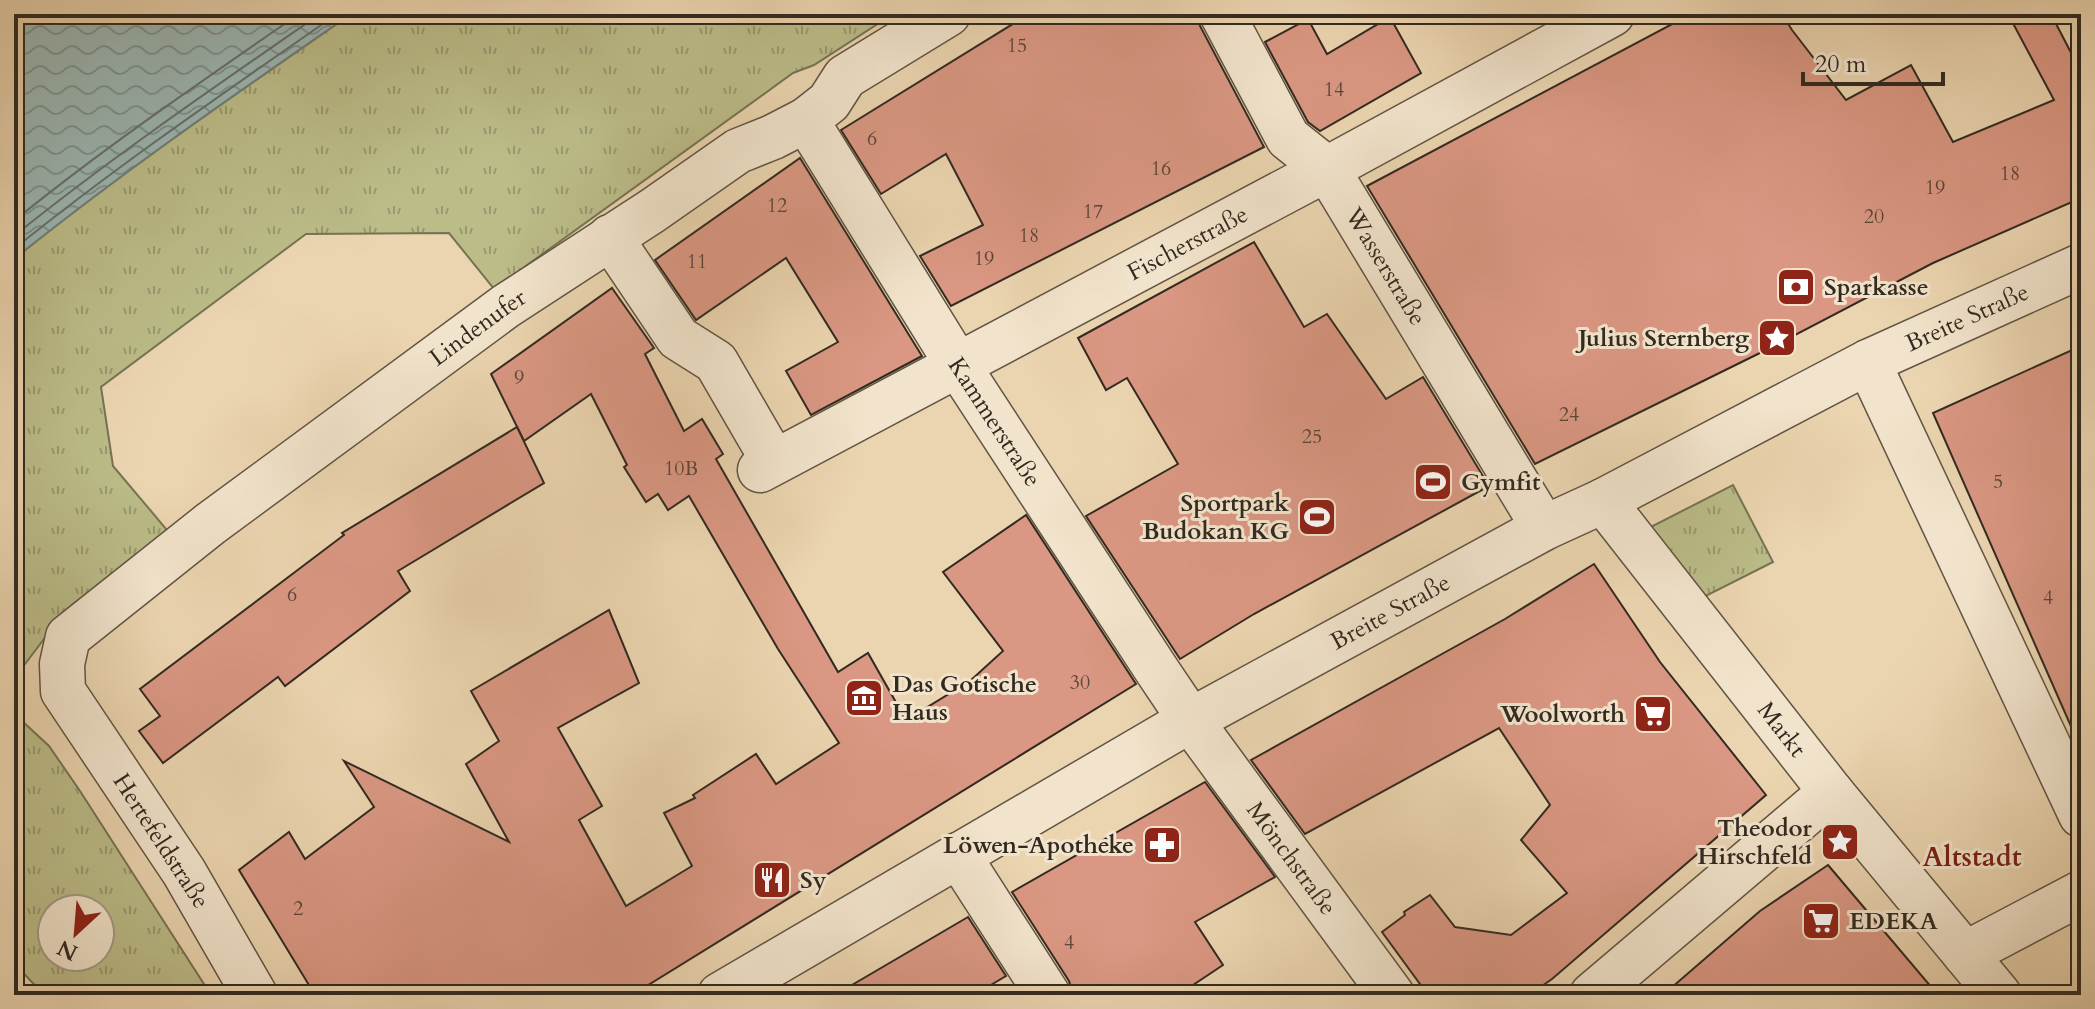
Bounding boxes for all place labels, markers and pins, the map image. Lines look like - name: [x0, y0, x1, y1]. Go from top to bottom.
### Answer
- bank icon: Sparkasse: [1775, 266, 1817, 308]
- place label: Sparkasse: [1824, 271, 1929, 304]
- place icon: Julius Sternberg: [1756, 317, 1798, 359]
- place label: Julius Sternberg: [1575, 322, 1750, 355]
- sports icon: Gymfit: [1412, 461, 1454, 503]
- place label: Gymfit: [1461, 466, 1541, 499]
- place label: Sportpark Budokan KG: [1142, 487, 1289, 548]
- sports icon: Sportpark Budokan KG: [1296, 496, 1338, 538]
- place label: Das Gotische Haus: [892, 668, 1037, 729]
- museum icon: Das Gotische Haus: [843, 677, 885, 719]
- supermarket icon: Woolworth: [1632, 693, 1674, 735]
- place label: Woolworth: [1499, 698, 1625, 731]
- place label: Theodor Hirschfeld: [1697, 812, 1812, 873]
- place icon: Theodor Hirschfeld: [1819, 821, 1861, 863]
- pharmacy icon: Löwen-Apotheke: [1141, 824, 1183, 866]
- place label: Löwen-Apotheke: [943, 829, 1134, 862]
- restaurant icon: Sy: [751, 859, 793, 901]
- place label: Sy: [800, 864, 827, 897]
- supermarket icon: EDEKA: [1800, 900, 1842, 942]
- place label: EDEKA: [1849, 905, 1938, 938]

